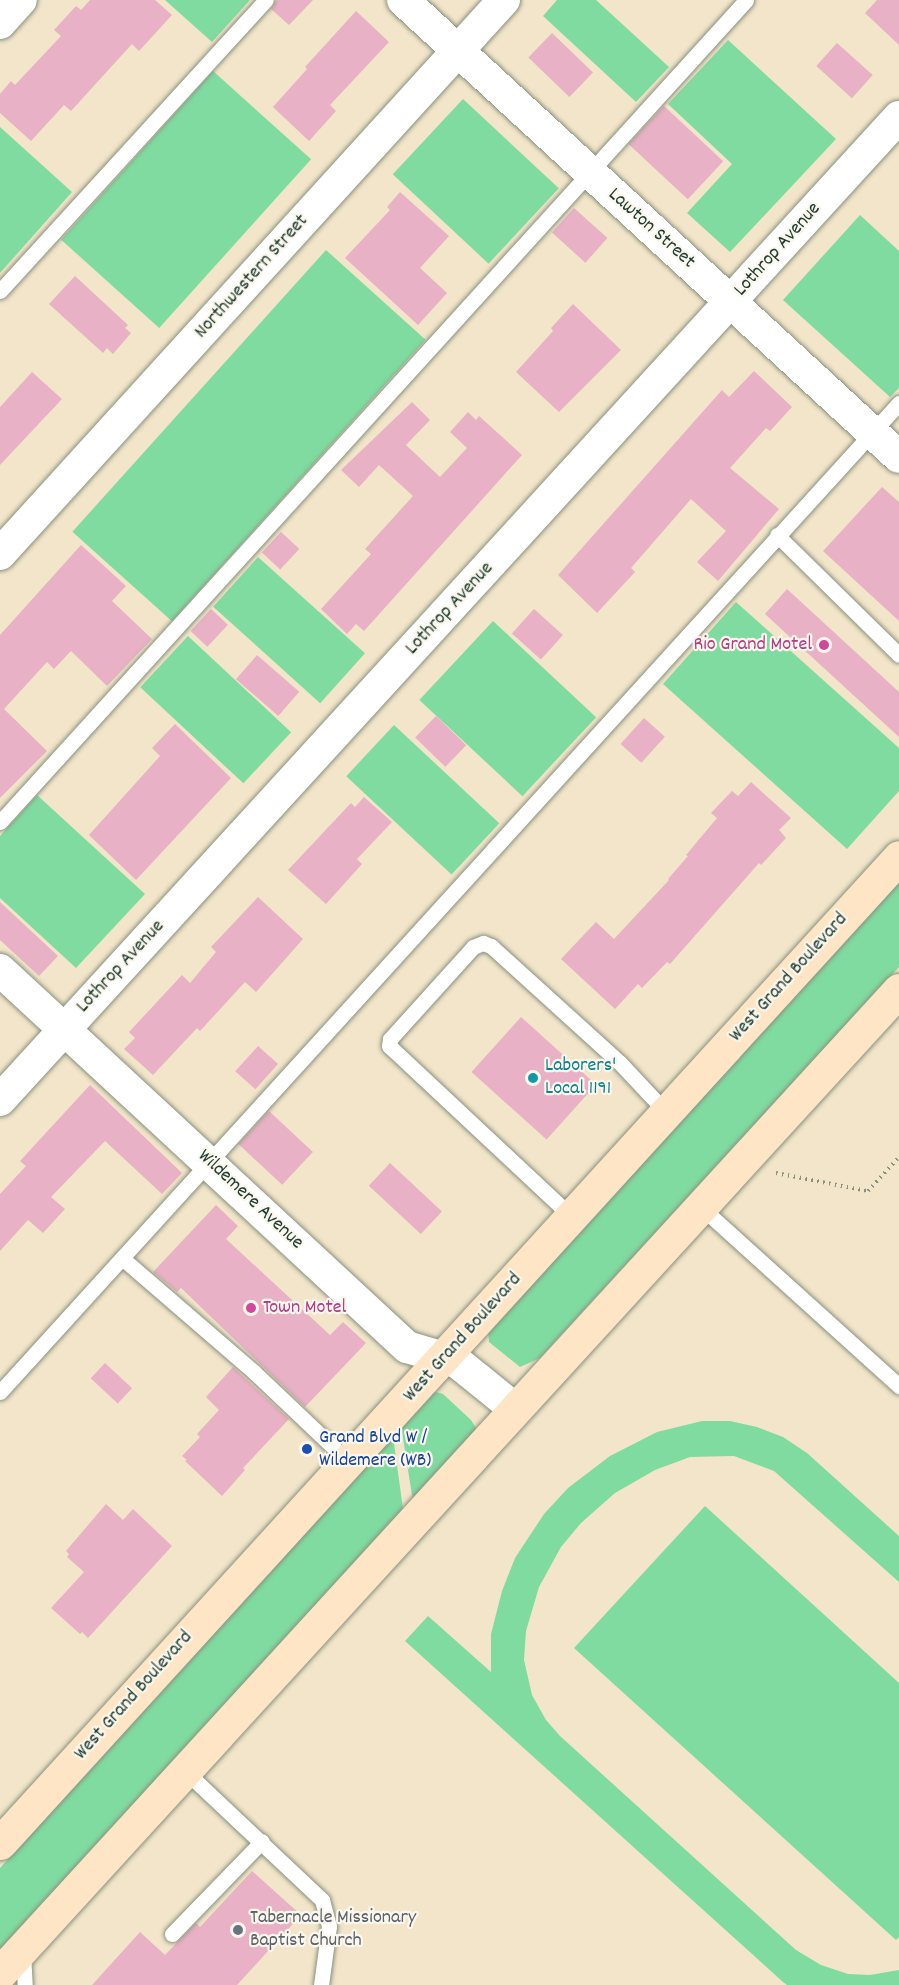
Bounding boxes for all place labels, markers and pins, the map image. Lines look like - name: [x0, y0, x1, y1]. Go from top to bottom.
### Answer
- place label: Rio Grand Motel: [693, 633, 812, 657]
- marker: Rio Grand Motel: [817, 638, 831, 652]
- place label: Laborers' Local 1191: [545, 1054, 616, 1101]
- marker: Laborers' Local 1191: [526, 1071, 540, 1085]
- place label: Town Motel: [263, 1296, 346, 1320]
- marker: Town Motel: [244, 1301, 258, 1315]
- place label: Grand Blvd W / Wildemere (WB): [319, 1426, 431, 1473]
- marker: Grand Blvd W / Wildemere (WB): [300, 1442, 314, 1456]
- place label: Tabernacle Missionary Baptist Church: [250, 1906, 416, 1953]
- marker: Tabernacle Missionary Baptist Church: [231, 1923, 245, 1937]

